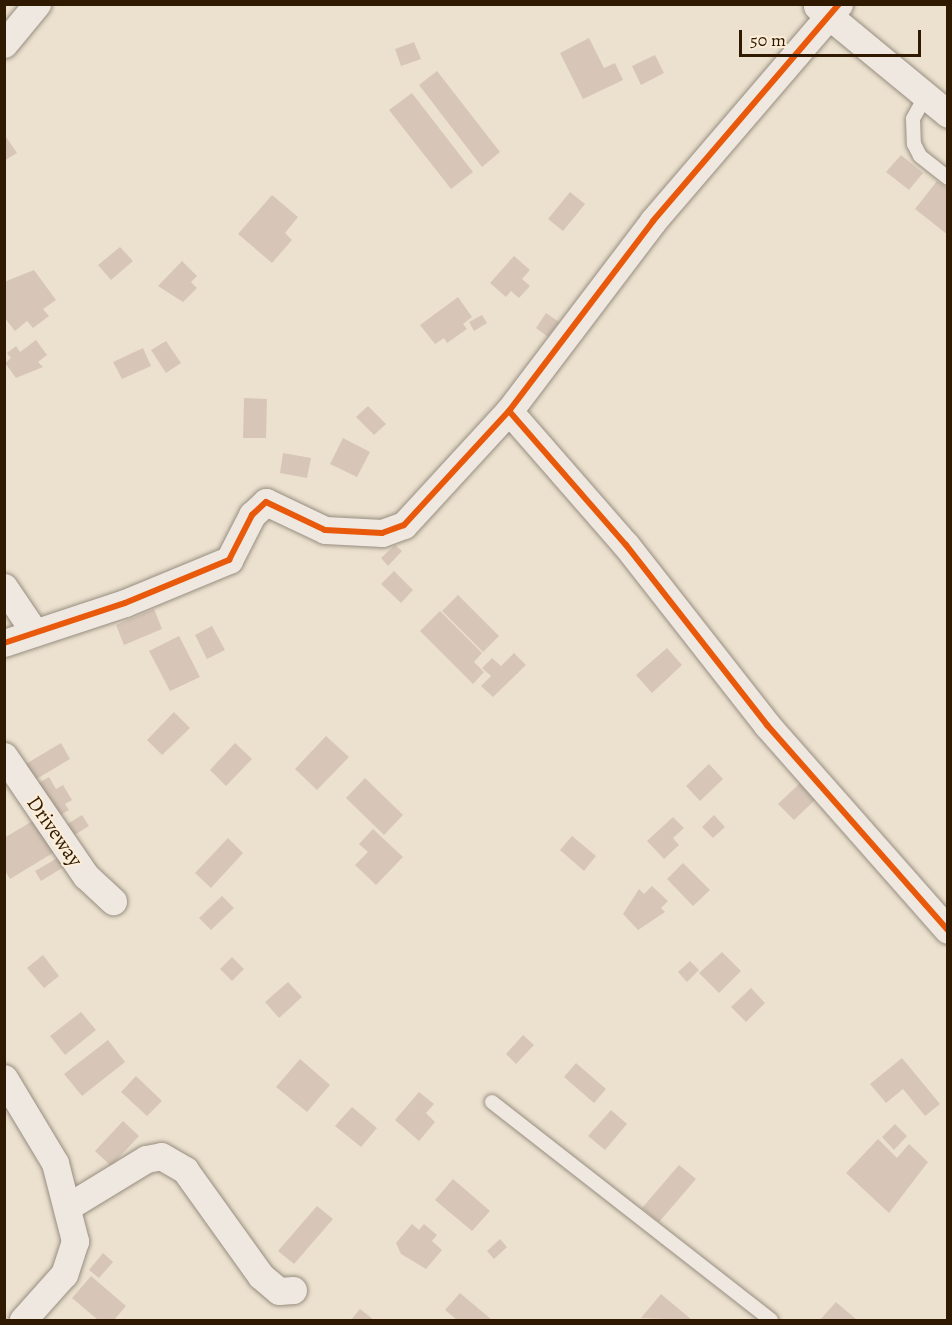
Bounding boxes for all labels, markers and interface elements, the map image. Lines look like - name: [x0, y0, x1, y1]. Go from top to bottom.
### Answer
- scale bar: [742, 18, 924, 56]
- text: 50 m: [750, 28, 786, 52]
- street label: Driveway: [22, 791, 88, 871]

